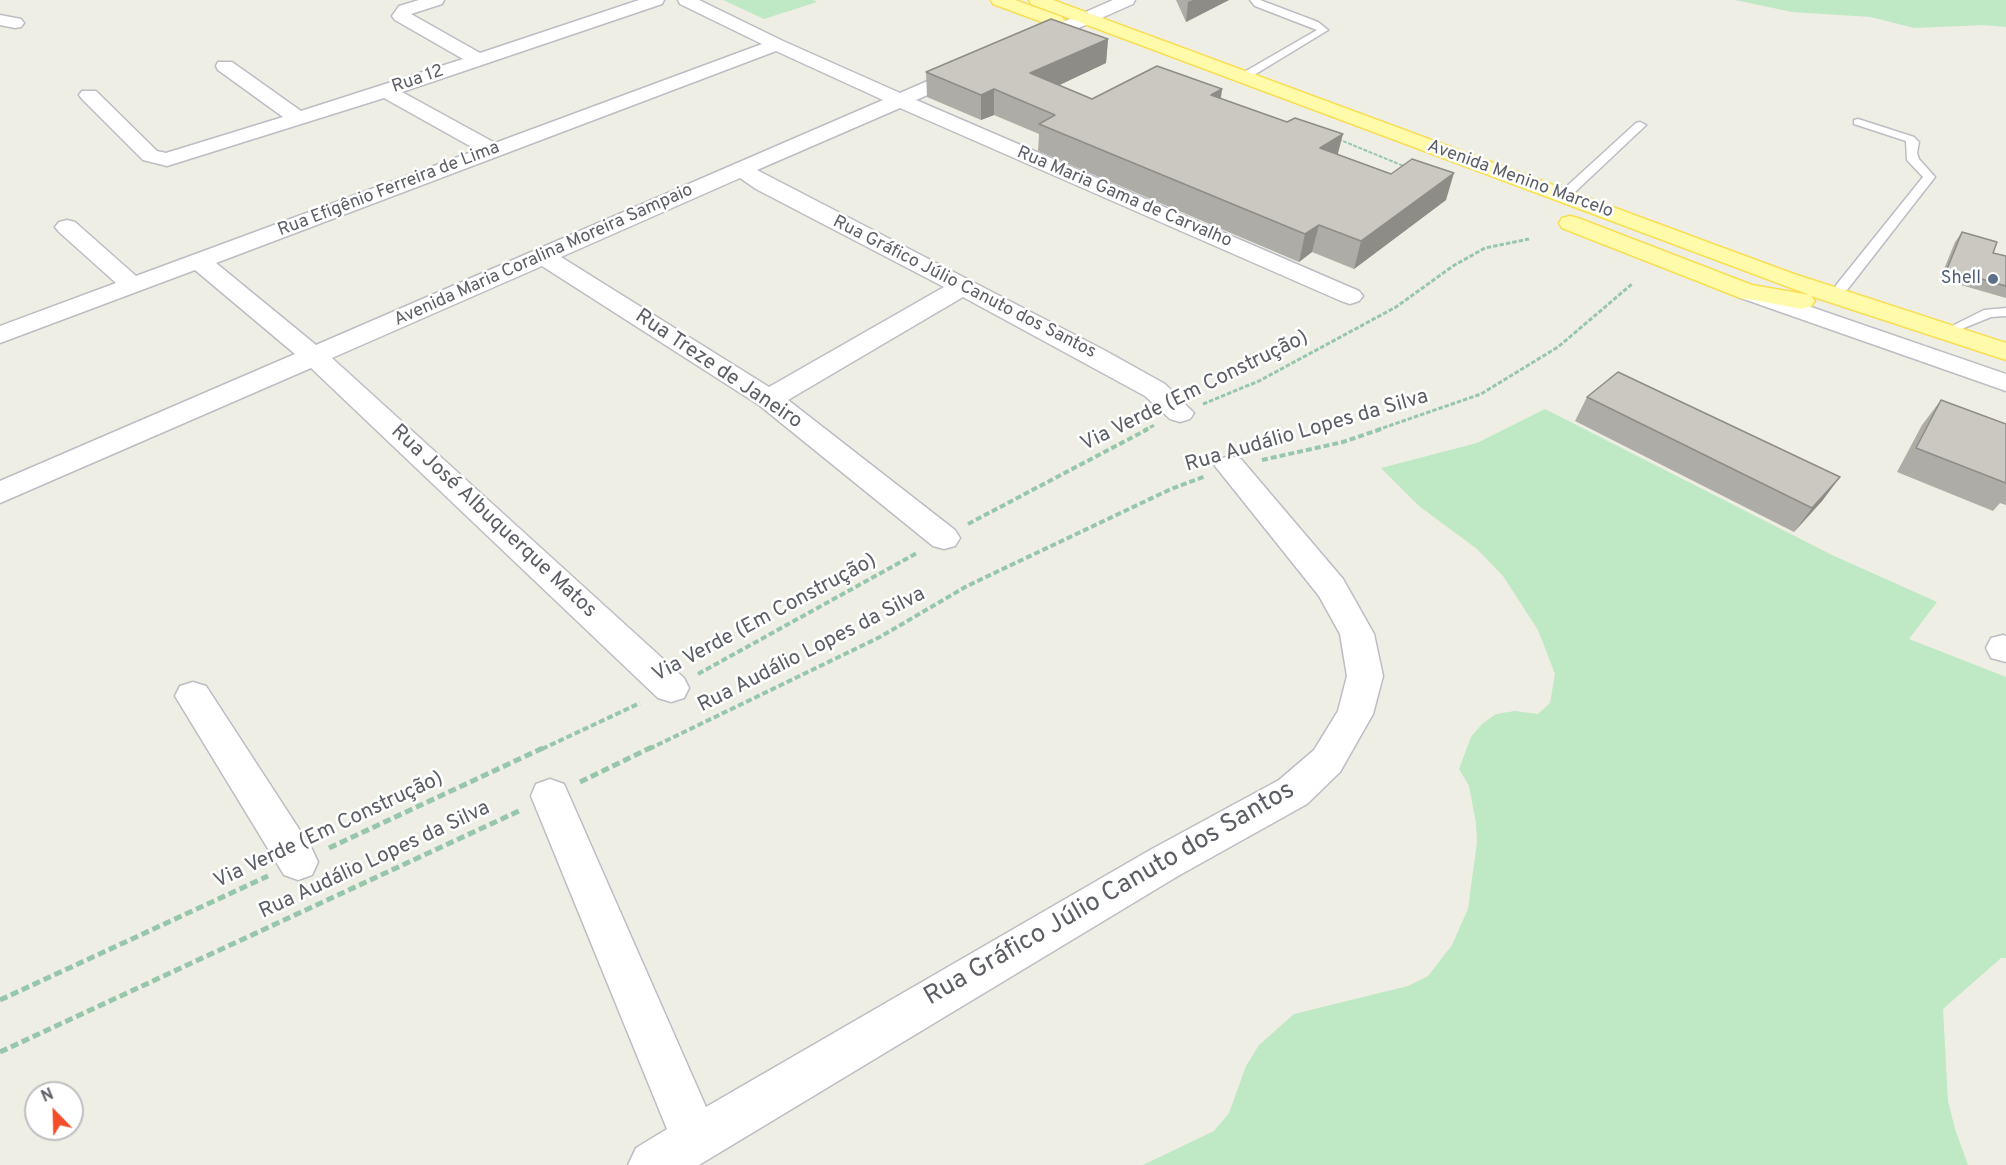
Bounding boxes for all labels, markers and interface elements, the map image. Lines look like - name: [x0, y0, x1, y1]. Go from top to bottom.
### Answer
- street label: Rua 12: [389, 61, 447, 99]
- street label: Avenida Menino Marcelo: [1424, 136, 1616, 224]
- street label: Rua Efigênio Ferreira de Lima: [275, 138, 503, 242]
- street label: Rua Maria Gama de Carvalho: [1013, 143, 1235, 253]
- street label: Avenida Maria Coralina Moreira Sampaio: [391, 180, 697, 332]
- street label: Rua Gráfico Júlio Canuto dos Santos: [829, 212, 1099, 364]
- place label: Shell: [1941, 268, 1981, 290]
- marker: Shell: [1986, 272, 2000, 286]
- street label: Rua Treze de Janeiro: [630, 305, 806, 435]
- street label: Via Verde (Em Construção): [1077, 326, 1313, 458]
- street label: Rua Audálio Lopes da Silva: [1182, 385, 1432, 479]
- street label: Rua José Albuquerque Matos: [385, 420, 601, 624]
- street label: Via Verde (Em Construção): [649, 549, 881, 689]
- street label: Rua Audálio Lopes da Silva: [694, 583, 930, 719]
- street label: Via Verde (Em Construção): [210, 767, 448, 895]
- street label: Rua Gráfico Júlio Canuto dos Santos: [919, 776, 1301, 1014]
- street label: Rua Audálio Lopes da Silva: [256, 796, 494, 926]
- north arrow: [24, 1081, 84, 1141]
- text: N: [39, 1085, 57, 1108]

